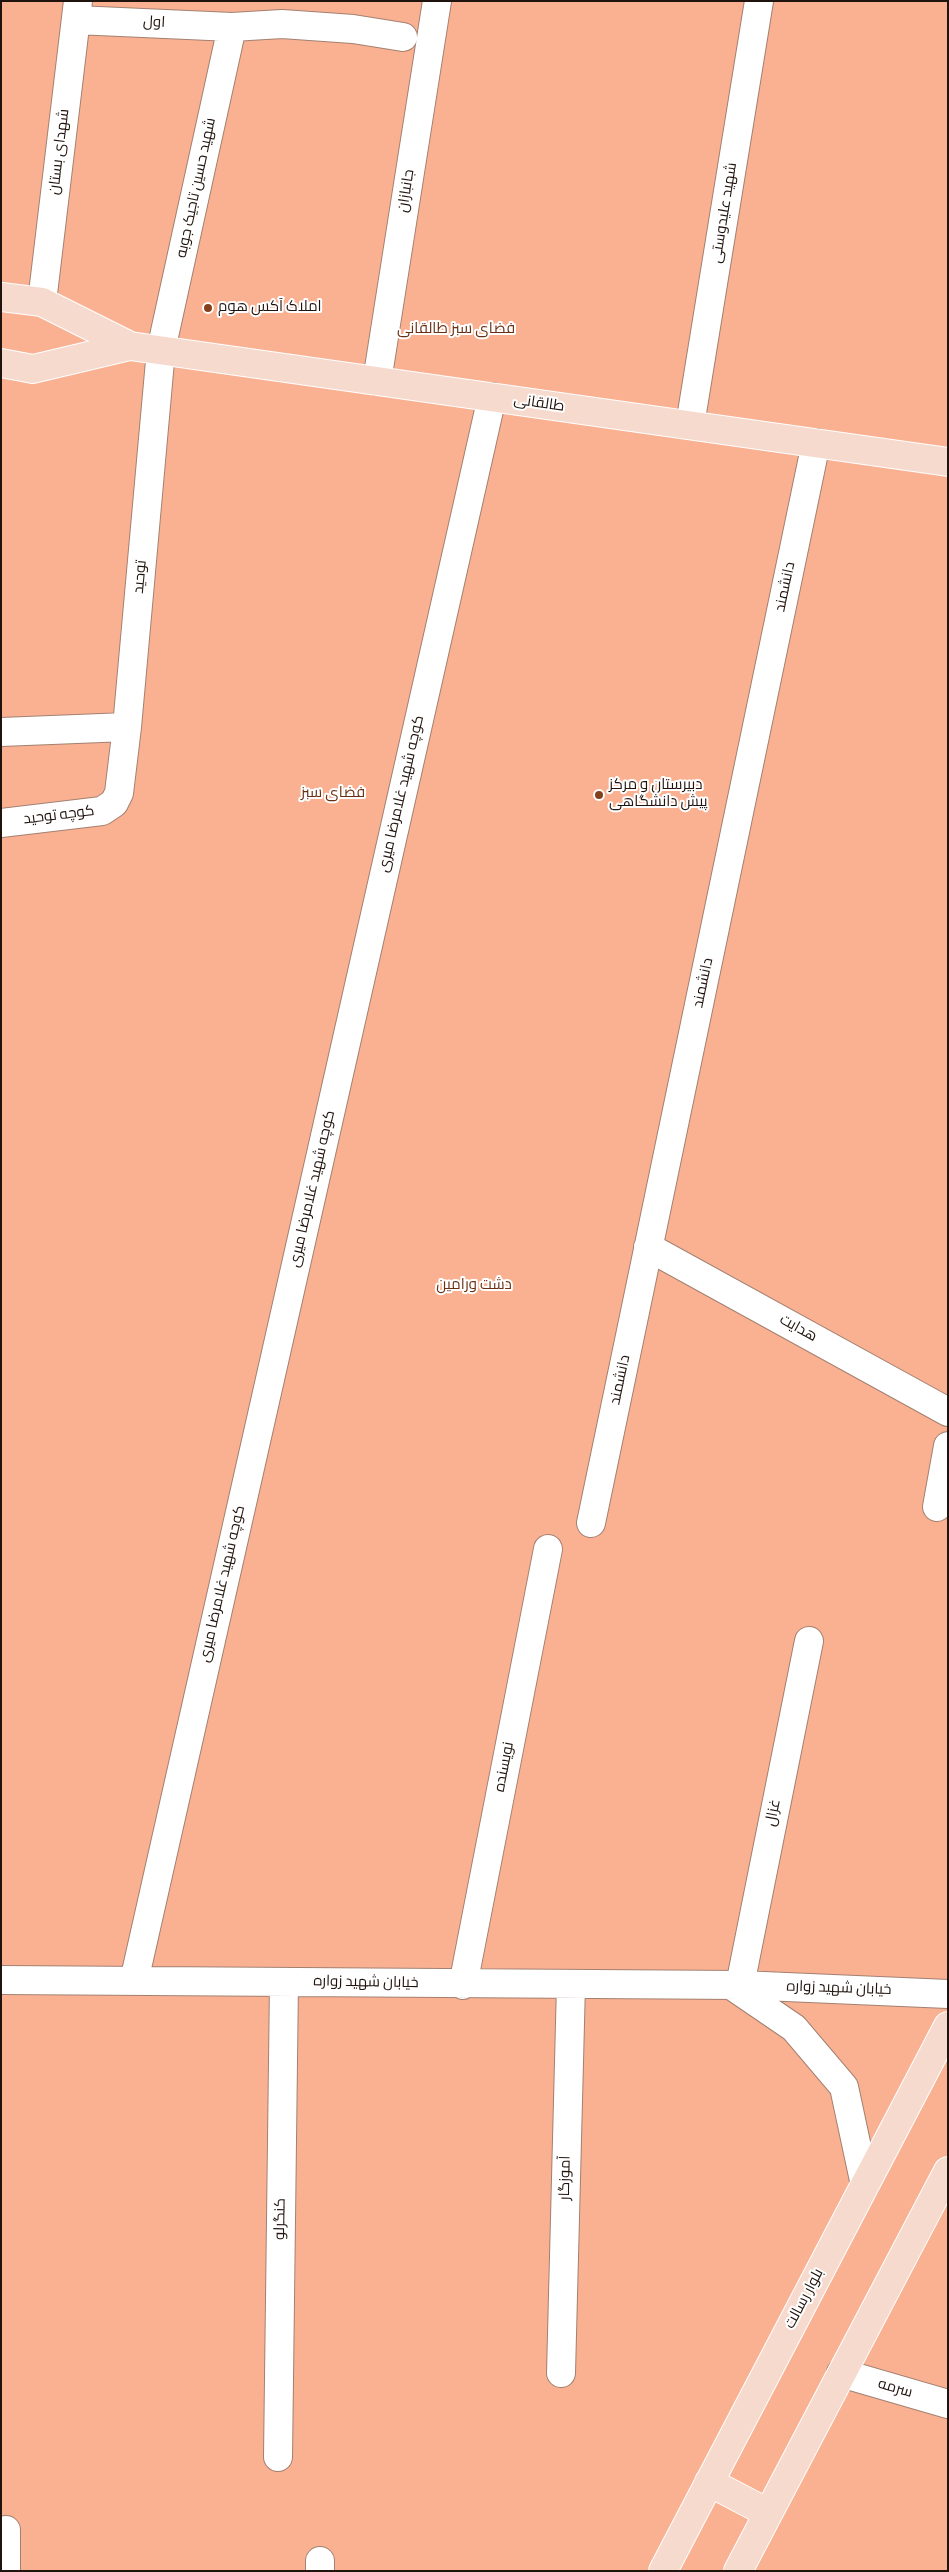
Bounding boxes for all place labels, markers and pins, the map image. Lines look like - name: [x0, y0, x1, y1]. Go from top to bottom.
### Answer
- place label: املاک آکس هوم: [218, 299, 322, 317]
- marker: املاک آکس هوم: [202, 302, 214, 314]
- place label: دبیرستان و مرکز پیش دانشگاهی: [609, 777, 708, 812]
- marker: دبیرستان و مرکز پیش دانشگاهی: [593, 789, 605, 801]

